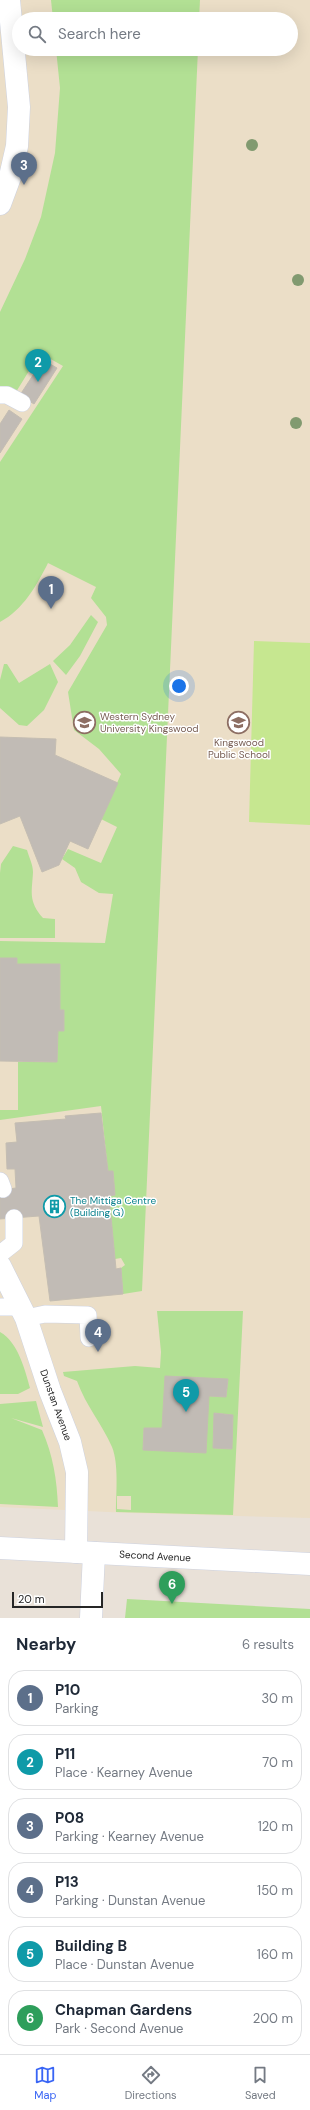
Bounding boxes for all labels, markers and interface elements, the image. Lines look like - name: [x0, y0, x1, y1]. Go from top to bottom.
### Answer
- search box: [12, 12, 298, 56]
- icon: search: [26, 23, 48, 45]
- text: Search here: [58, 24, 141, 44]
- pin: 3: [11, 152, 37, 185]
- pin: 2: [25, 349, 51, 382]
- pin: 1: [38, 576, 64, 609]
- your location: [169, 676, 189, 696]
- school or university icon: Western Sydney University Kingswood: [71, 709, 97, 735]
- school or university icon: Kingswood Public School: [226, 709, 252, 735]
- place label: Western Sydney University Kingswood: [100, 710, 199, 735]
- place label: Kingswood Public School: [208, 736, 270, 761]
- building icon: The Mittiga Centre (Building G): [42, 1193, 68, 1219]
- place label: The Mittiga Centre (Building G): [70, 1194, 156, 1219]
- pin: 4: [85, 1319, 111, 1352]
- street label: Dunstan Avenue: [37, 1368, 75, 1443]
- pin: 5: [173, 1379, 199, 1412]
- street label: Second Avenue: [119, 1548, 191, 1564]
- pin: 6: [159, 1571, 185, 1604]
- scale bar: [12, 1590, 103, 1609]
- text: 20 m: [18, 1592, 44, 1606]
- text: Nearby: [16, 1633, 76, 1655]
- text: 6 results: [242, 1636, 294, 1653]
- text: P10: [55, 1680, 80, 1700]
- text: 1: [28, 1690, 32, 1707]
- text: 30 m: [261, 1690, 293, 1707]
- text: Parking: [55, 1700, 99, 1717]
- text: P11: [55, 1744, 75, 1764]
- text: 2: [26, 1754, 34, 1771]
- text: 70 m: [262, 1754, 293, 1771]
- text: Place · Kearney Avenue: [55, 1764, 193, 1781]
- text: P08: [55, 1808, 84, 1828]
- text: 3: [26, 1818, 34, 1835]
- text: 120 m: [258, 1818, 293, 1835]
- text: Parking · Kearney Avenue: [55, 1828, 204, 1845]
- text: P13: [55, 1872, 79, 1892]
- text: 4: [26, 1882, 34, 1899]
- text: 150 m: [257, 1882, 293, 1899]
- text: Parking · Dunstan Avenue: [55, 1892, 205, 1909]
- text: Building B: [55, 1936, 127, 1956]
- text: 5: [26, 1946, 34, 1963]
- text: 160 m: [257, 1946, 293, 1963]
- text: Place · Dunstan Avenue: [55, 1956, 194, 1973]
- text: Chapman Gardens: [55, 2000, 192, 2020]
- text: 6: [26, 2010, 34, 2027]
- text: 200 m: [253, 2010, 293, 2027]
- text: Park · Second Avenue: [55, 2020, 183, 2037]
- tab: Map: [34, 2064, 56, 2102]
- tab: Directions: [125, 2064, 177, 2102]
- tab: Saved: [245, 2064, 276, 2102]

